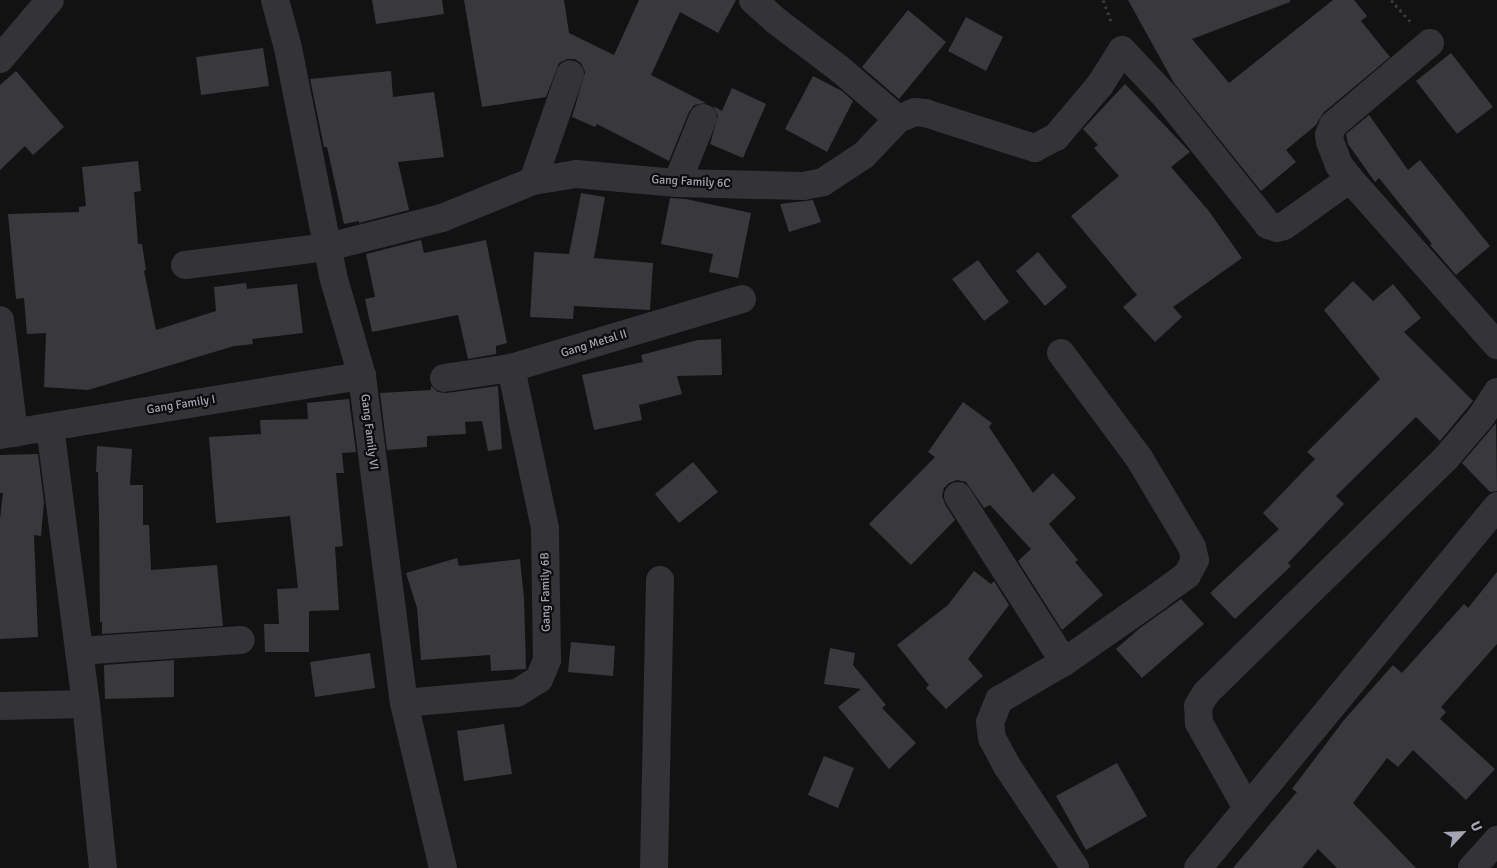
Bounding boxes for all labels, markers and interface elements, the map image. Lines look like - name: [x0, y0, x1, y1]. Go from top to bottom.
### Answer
- street label: Gang Family 6C: [651, 173, 731, 191]
- street label: Gang Metal II: [559, 327, 629, 361]
- street label: Gang Family I: [146, 392, 216, 418]
- street label: Gang Family VI: [357, 393, 381, 471]
- street label: Gang Family 6B: [538, 552, 554, 632]
- north arrow: [1437, 808, 1487, 858]
- text: U: [1466, 819, 1486, 834]

